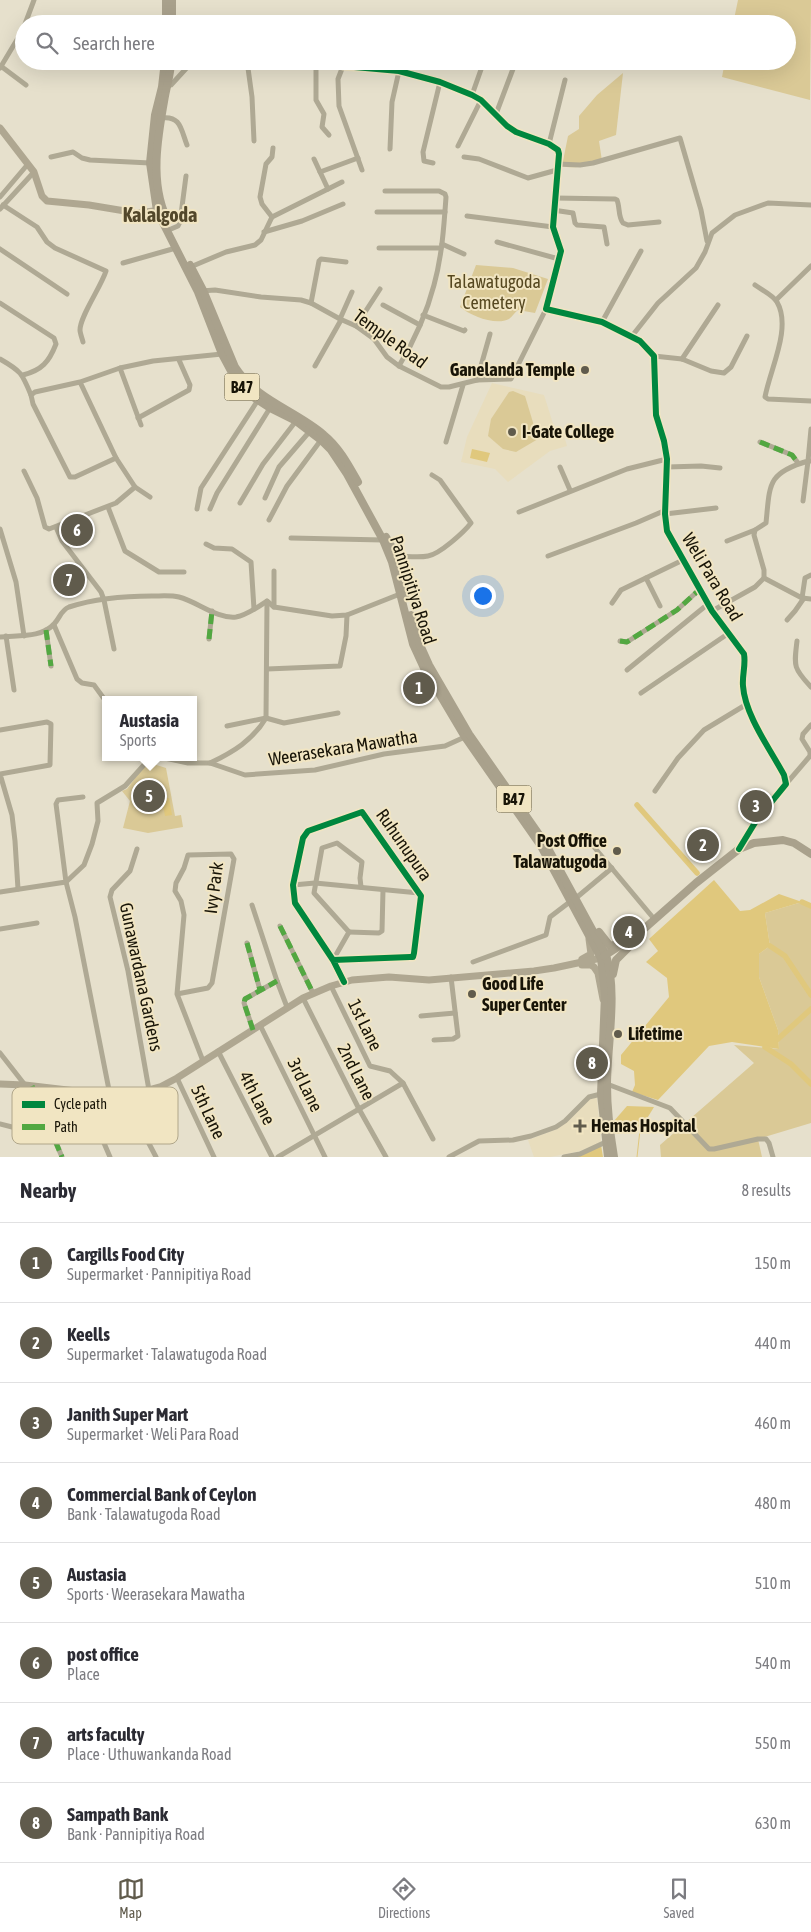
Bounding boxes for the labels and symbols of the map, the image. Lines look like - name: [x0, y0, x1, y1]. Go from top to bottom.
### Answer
- district label: Kalalgoda: [123, 203, 197, 226]
- park label: Talawatugoda Cemetery: [447, 271, 541, 313]
- street label: Temple Road: [349, 305, 431, 372]
- place label: Ganelanda Temple: [450, 359, 575, 380]
- marker: Ganelanda Temple: [579, 364, 591, 376]
- road number: B47: [224, 374, 260, 401]
- place label: I-Gate College: [522, 421, 614, 442]
- marker: I-Gate College: [506, 426, 518, 438]
- pin: 6: [61, 511, 93, 549]
- street label: Weli Para Road: [678, 529, 747, 625]
- street label: Pannipitiya Road: [386, 533, 441, 647]
- pin: 7: [53, 561, 85, 599]
- your location: [470, 583, 496, 609]
- pin: 1: [403, 669, 435, 707]
- street label: Weerasekara Mawatha: [267, 725, 419, 770]
- pin: 5: [133, 777, 165, 815]
- road number: B47: [496, 786, 532, 812]
- pin: 3: [740, 787, 772, 825]
- street label: Ruhunupura: [372, 805, 437, 885]
- pin: 2: [687, 826, 719, 864]
- place label: Post Office Talawatugoda: [513, 830, 607, 872]
- marker: Post Office Talawatugoda: [611, 845, 623, 857]
- street label: Ivy Park: [200, 861, 227, 915]
- street label: Gunawardana Gardens: [116, 901, 167, 1053]
- pin: 4: [613, 913, 645, 951]
- place label: Good Life Super Center: [482, 973, 567, 1015]
- marker: Good Life Super Center: [466, 988, 478, 1000]
- street label: 1st Lane: [344, 996, 387, 1054]
- place label: Lifetime: [628, 1023, 683, 1044]
- marker: Lifetime: [612, 1028, 624, 1040]
- street label: 2nd Lane: [333, 1040, 380, 1103]
- pin: 8: [576, 1044, 608, 1082]
- street label: 3rd Lane: [284, 1055, 327, 1115]
- street label: 4th Lane: [235, 1068, 280, 1128]
- street label: 5th Lane: [187, 1081, 230, 1142]
- legend: [12, 1087, 178, 1144]
- text: Cycle path: [54, 1096, 107, 1112]
- place label: Hemas Hospital: [591, 1115, 696, 1136]
- text: Path: [54, 1119, 78, 1135]
- marker: Hemas Hospital: [573, 1119, 587, 1133]

